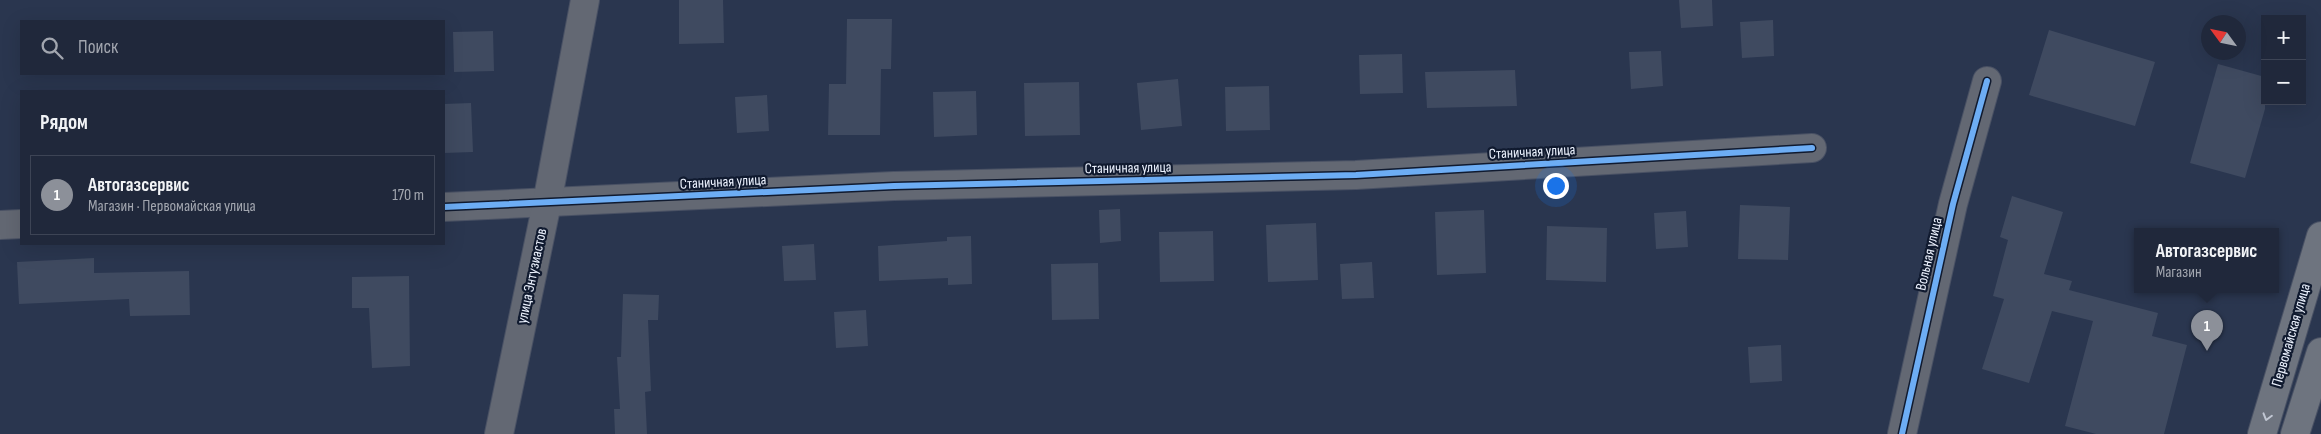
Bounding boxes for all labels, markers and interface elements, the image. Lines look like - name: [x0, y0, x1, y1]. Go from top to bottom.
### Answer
- north arrow: [2201, 15, 2246, 60]
- map controls: [2261, 15, 2306, 105]
- button: +: [2261, 15, 2306, 60]
- search box: [20, 20, 445, 75]
- icon: search: [38, 34, 66, 62]
- text: Поиск: [78, 36, 118, 59]
- button: −: [2261, 60, 2306, 105]
- text: Рядом: [40, 110, 88, 135]
- street label: Станичная улица: [1488, 140, 1576, 164]
- street label: Станичная улица: [1084, 158, 1172, 178]
- street label: Станичная улица: [679, 170, 767, 194]
- your location: [1543, 173, 1569, 199]
- text: Автогазсервис: [88, 174, 190, 197]
- text: 1: [54, 186, 60, 205]
- text: 170 m: [392, 186, 424, 205]
- text: Магазин · Первомайская улица: [88, 197, 256, 216]
- street label: Вольная улица: [1911, 215, 1947, 292]
- street label: улица Энтузиастов: [513, 226, 551, 325]
- popup: [2134, 228, 2279, 293]
- text: Автогазсервис: [2156, 240, 2257, 263]
- text: Магазин: [2156, 263, 2202, 282]
- street label: Первомайская улица: [2267, 281, 2315, 389]
- pin: 1: [2191, 310, 2223, 351]
- one-way arrow: [2263, 412, 2273, 420]

